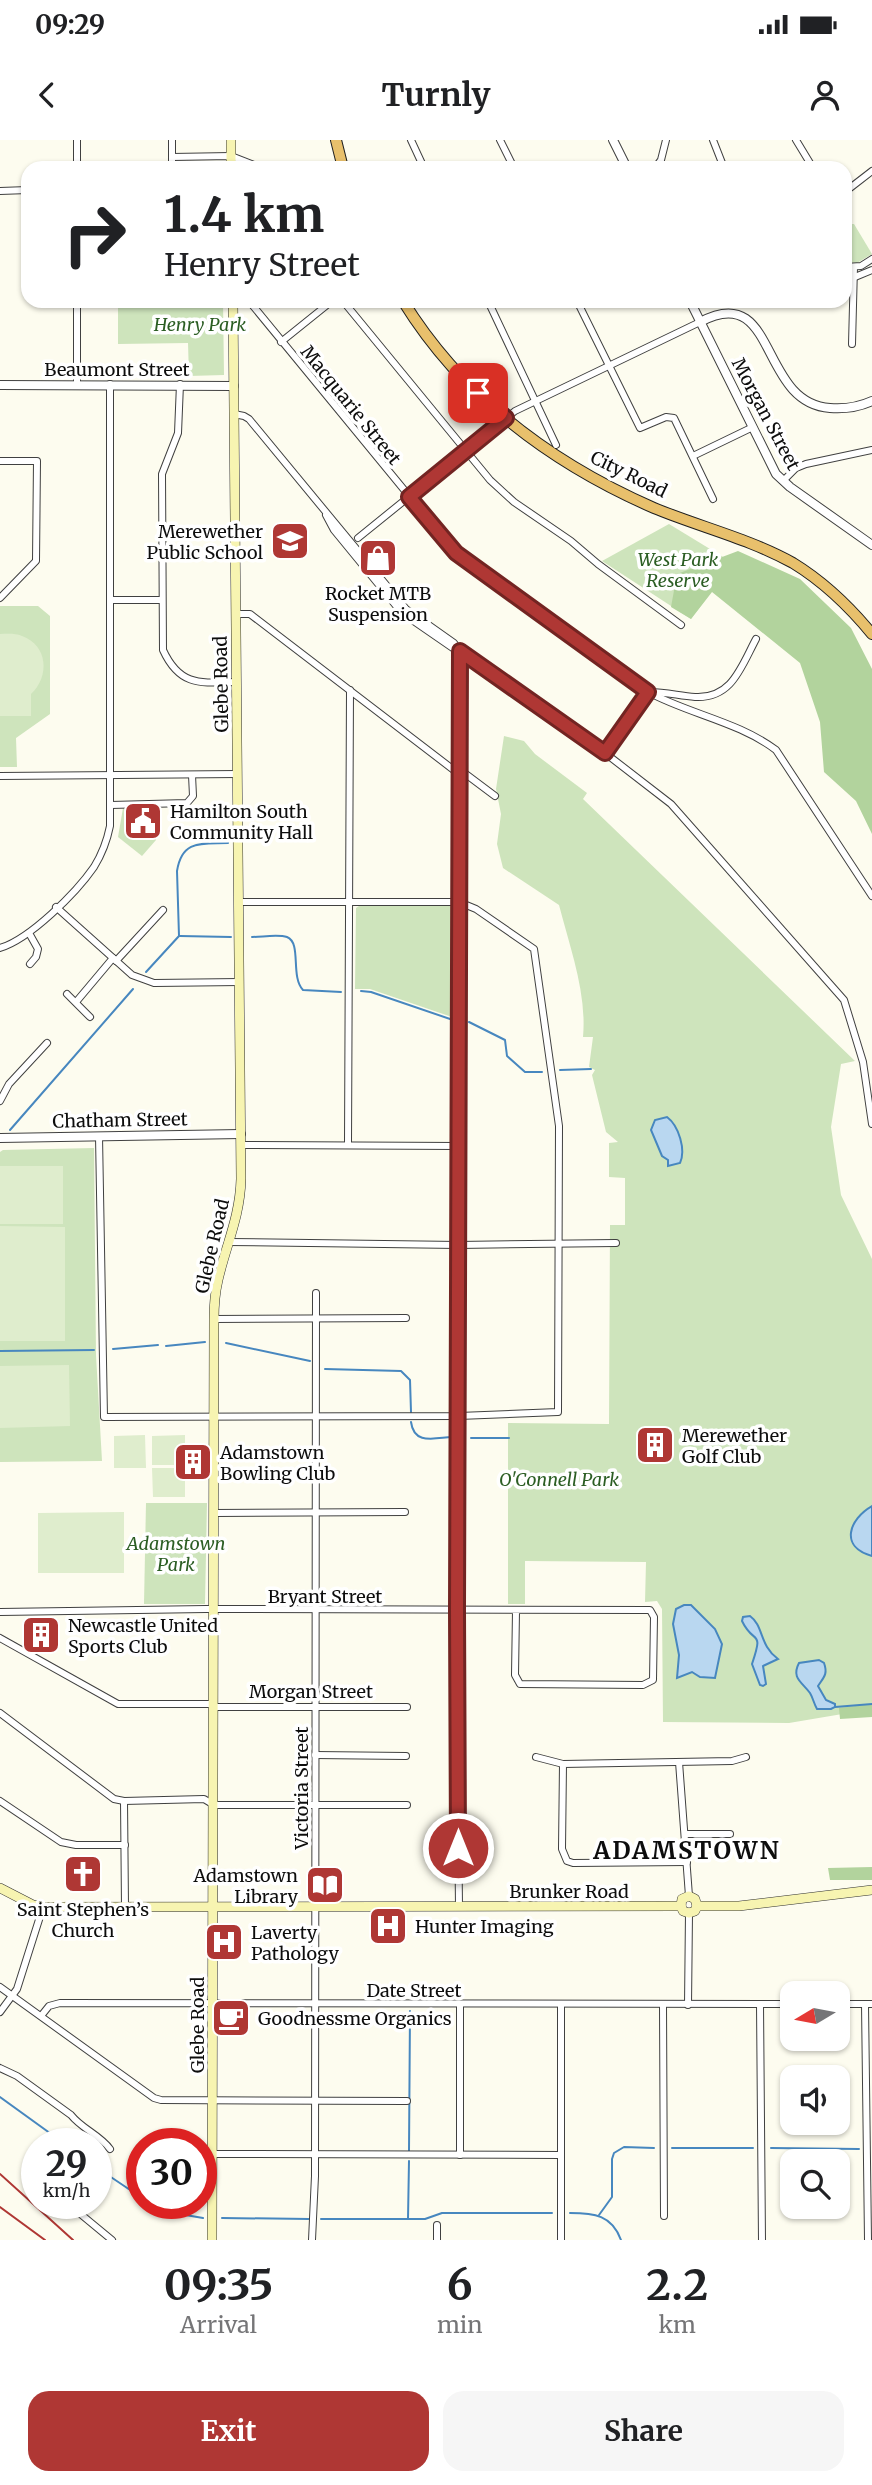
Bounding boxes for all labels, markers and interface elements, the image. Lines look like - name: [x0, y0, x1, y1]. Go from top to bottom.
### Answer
- text: 09:29: [35, 8, 105, 41]
- text: Turnly: [382, 75, 490, 115]
- icon: back: [28, 76, 66, 114]
- icon: person: [806, 76, 844, 114]
- text: 1.4 km: [164, 184, 324, 245]
- icon: right: [49, 189, 140, 280]
- text: Henry Street: [164, 245, 360, 285]
- park label: Henry Park: [153, 313, 246, 336]
- street label: Macquarie Street: [296, 341, 406, 469]
- street label: Morgan Street: [727, 354, 805, 474]
- street label: Beaumont Street: [44, 358, 190, 381]
- pin: [448, 363, 508, 423]
- icon: arrive: [459, 374, 497, 412]
- street label: City Road: [587, 446, 671, 503]
- place label: Merewether Public School: [147, 520, 263, 564]
- school or university icon: Merewether Public School: [269, 520, 311, 562]
- shop icon: Rocket MTB Suspension: [357, 537, 399, 579]
- park label: West Park Reserve: [638, 548, 718, 592]
- place label: Rocket MTB Suspension: [325, 582, 431, 626]
- street label: Glebe Road: [209, 635, 233, 732]
- public building icon: Hamilton South Community Hall: [122, 800, 164, 842]
- place label: Hamilton South Community Hall: [170, 800, 314, 844]
- street label: Chatham Street: [52, 1107, 188, 1133]
- street label: Glebe Road: [190, 1196, 234, 1296]
- building icon: Merewether Golf Club: [634, 1424, 676, 1466]
- place label: Merewether Golf Club: [682, 1424, 787, 1468]
- building icon: Adamstown Bowling Club: [172, 1441, 214, 1483]
- place label: Adamstown Bowling Club: [219, 1441, 335, 1485]
- park label: O'Connell Park: [499, 1468, 619, 1491]
- park label: Adamstown Park: [125, 1532, 225, 1576]
- street label: Bryant Street: [268, 1585, 382, 1608]
- building icon: Newcastle United Sports Club: [20, 1614, 62, 1656]
- place label: Newcastle United Sports Club: [68, 1614, 218, 1658]
- street label: Morgan Street: [249, 1680, 373, 1703]
- street label: Victoria Street: [290, 1726, 313, 1851]
- position arrow: [421, 1811, 495, 1885]
- district label: ADAMSTOWN: [592, 1835, 781, 1866]
- church icon: Saint Stephen’s Church: [62, 1853, 104, 1895]
- place label: Adamstown Library: [192, 1864, 299, 1908]
- library icon: Adamstown Library: [304, 1864, 346, 1906]
- street label: Brunker Road: [509, 1880, 629, 1903]
- place label: Saint Stephen’s Church: [17, 1898, 149, 1942]
- hospital icon: Hunter Imaging: [367, 1905, 409, 1947]
- place label: Hunter Imaging: [415, 1915, 554, 1938]
- hospital icon: Laverty Pathology: [203, 1921, 245, 1963]
- place label: Laverty Pathology: [251, 1921, 339, 1965]
- street label: Glebe Road: [186, 1977, 209, 2073]
- street label: Date Street: [367, 1979, 461, 2002]
- north arrow: [780, 1981, 850, 2051]
- map controls: [780, 1981, 850, 2219]
- cafe icon: Goodnessme Organics: [210, 1997, 252, 2039]
- place label: Goodnessme Organics: [258, 2007, 452, 2030]
- button: sound: [780, 2065, 850, 2135]
- speed limit sign: 30: [126, 2128, 217, 2219]
- text: 29: [46, 2142, 87, 2186]
- button: search: [780, 2149, 850, 2219]
- text: km/h: [43, 2179, 90, 2202]
- text: 09:35: [164, 2259, 273, 2311]
- text: 6: [447, 2259, 473, 2311]
- text: 2.2: [646, 2259, 708, 2311]
- text: Arrival: [180, 2310, 257, 2339]
- text: min: [437, 2310, 482, 2339]
- text: km: [658, 2310, 696, 2339]
- button: Exit: [28, 2391, 429, 2471]
- button: Share: [443, 2391, 844, 2471]

